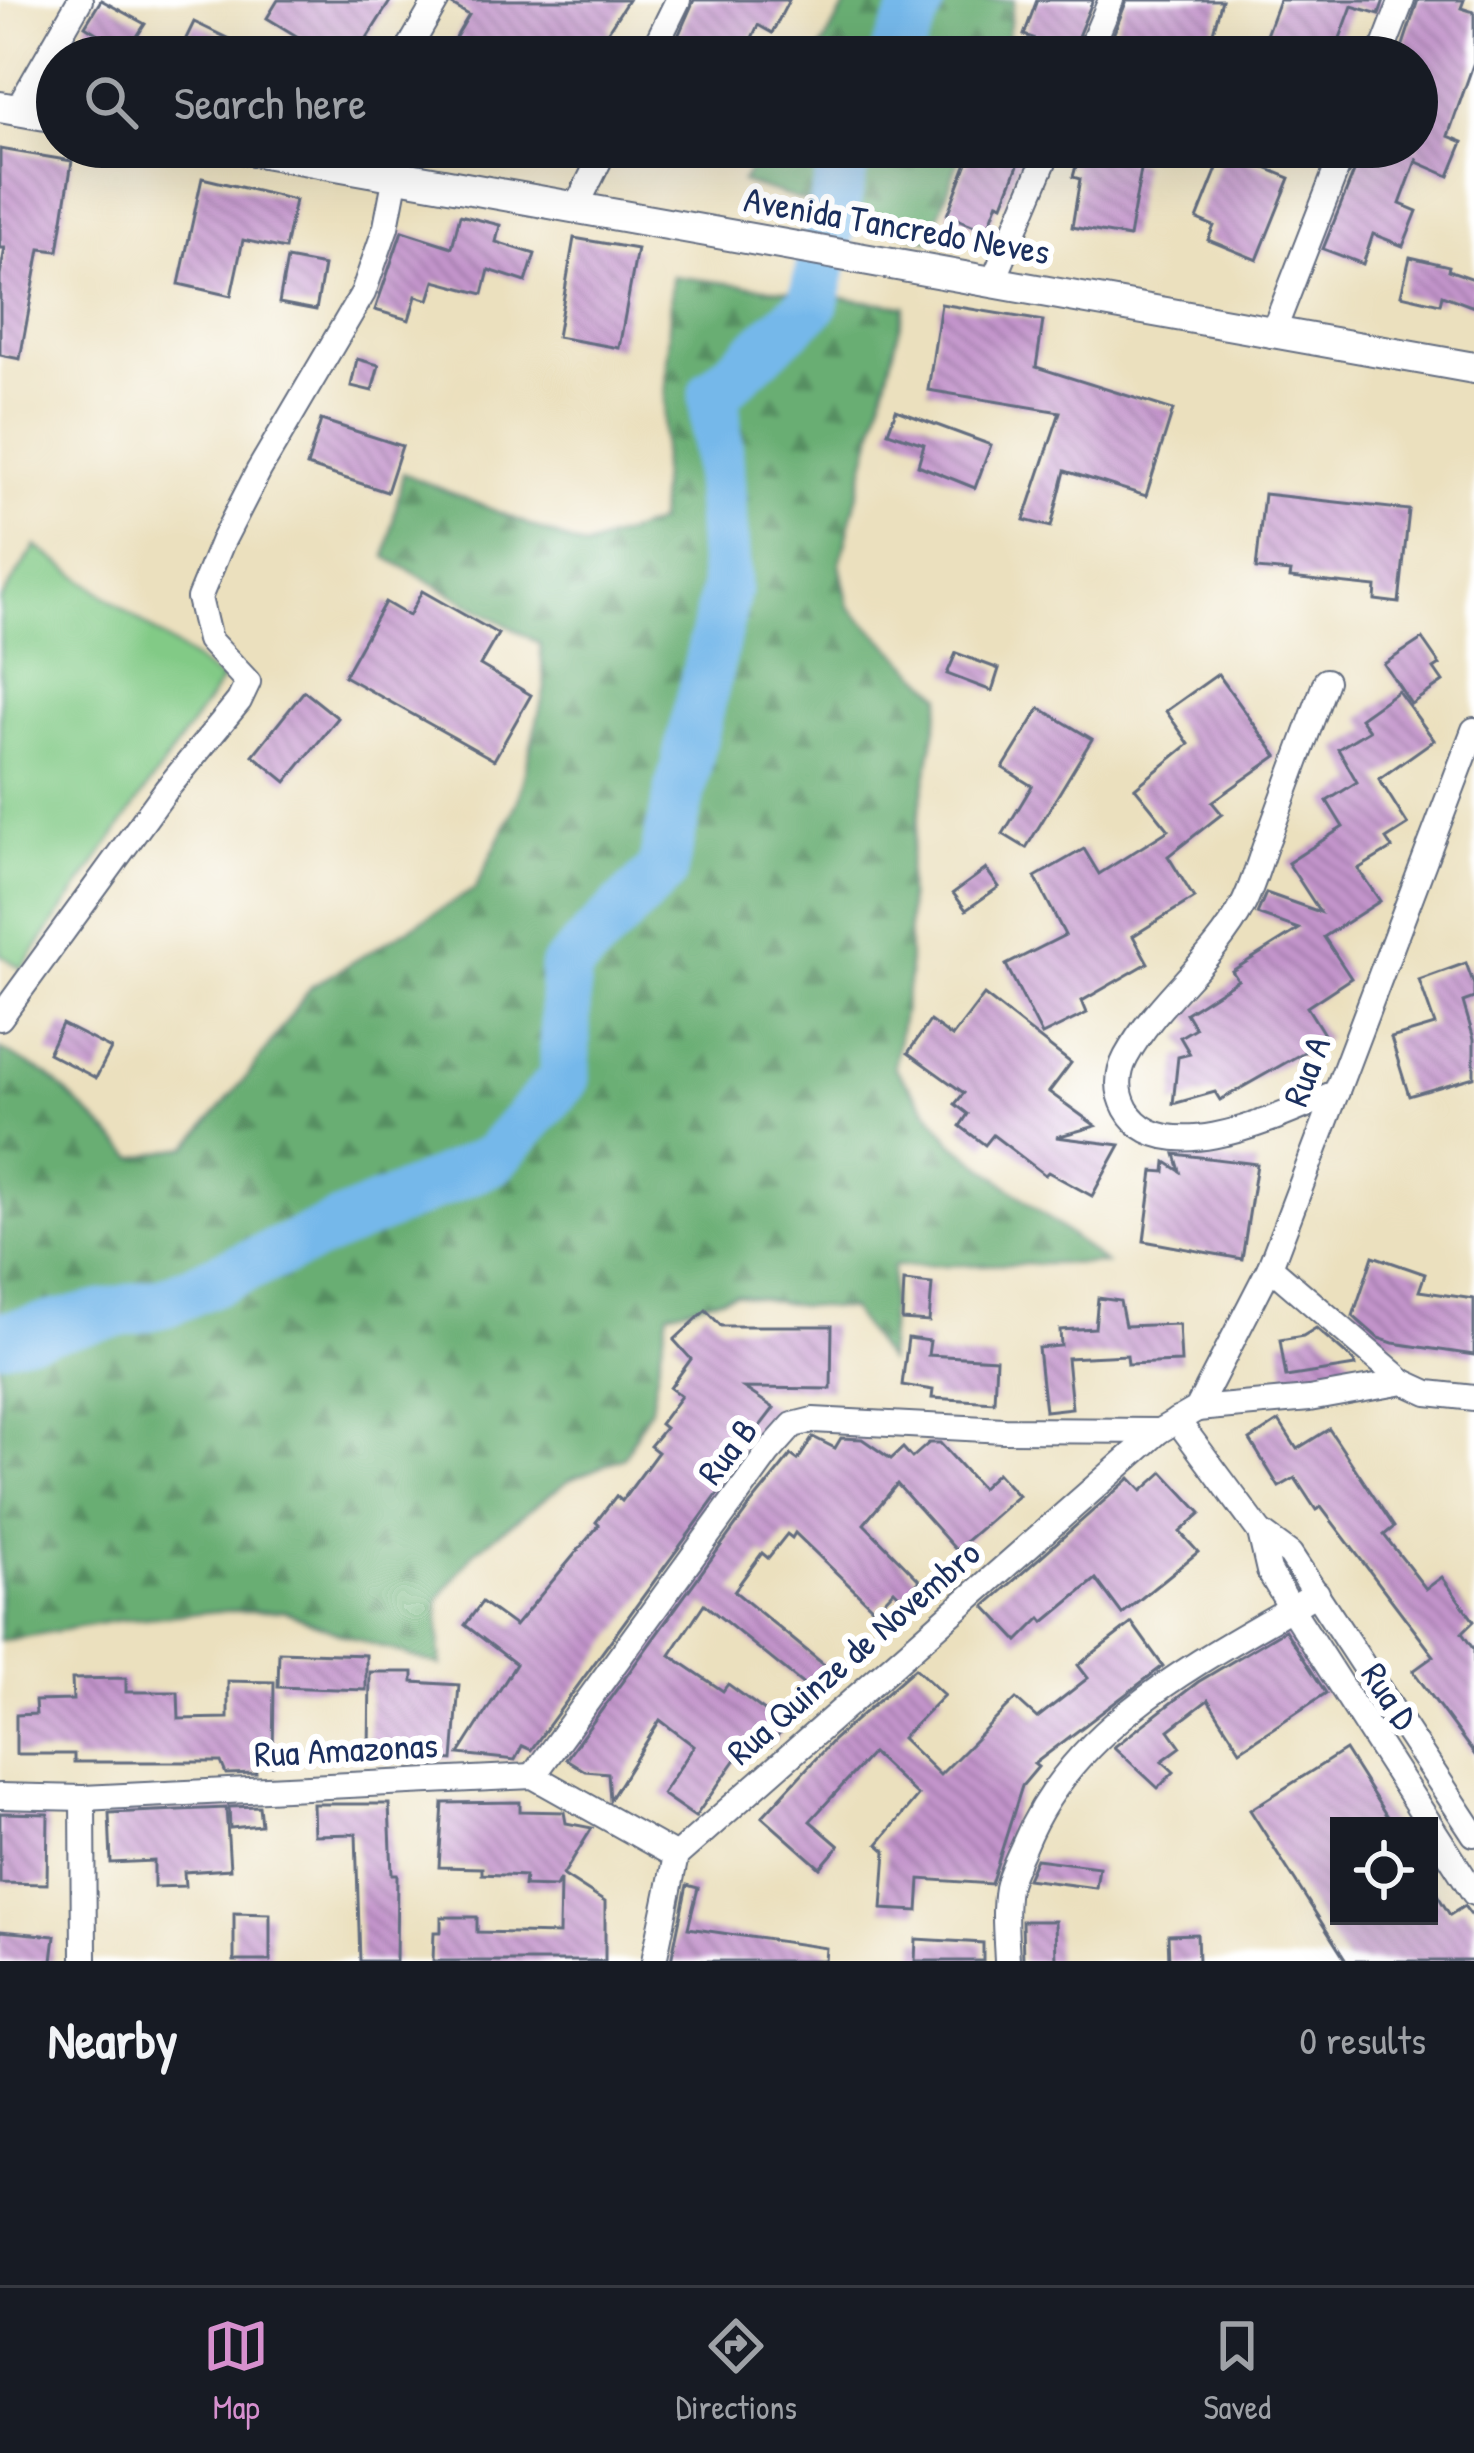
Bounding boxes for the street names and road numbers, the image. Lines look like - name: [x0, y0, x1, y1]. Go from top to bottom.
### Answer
- street label: Avenida Tancredo Neves: [741, 174, 1054, 275]
- street label: Rua A: [1270, 1029, 1341, 1113]
- street label: Rua B: [685, 1407, 768, 1494]
- street label: Rua Quinze de Novembro: [716, 1528, 990, 1775]
- street label: Rua D: [1351, 1653, 1430, 1739]
- street label: Rua Amazonas: [253, 1719, 439, 1778]

